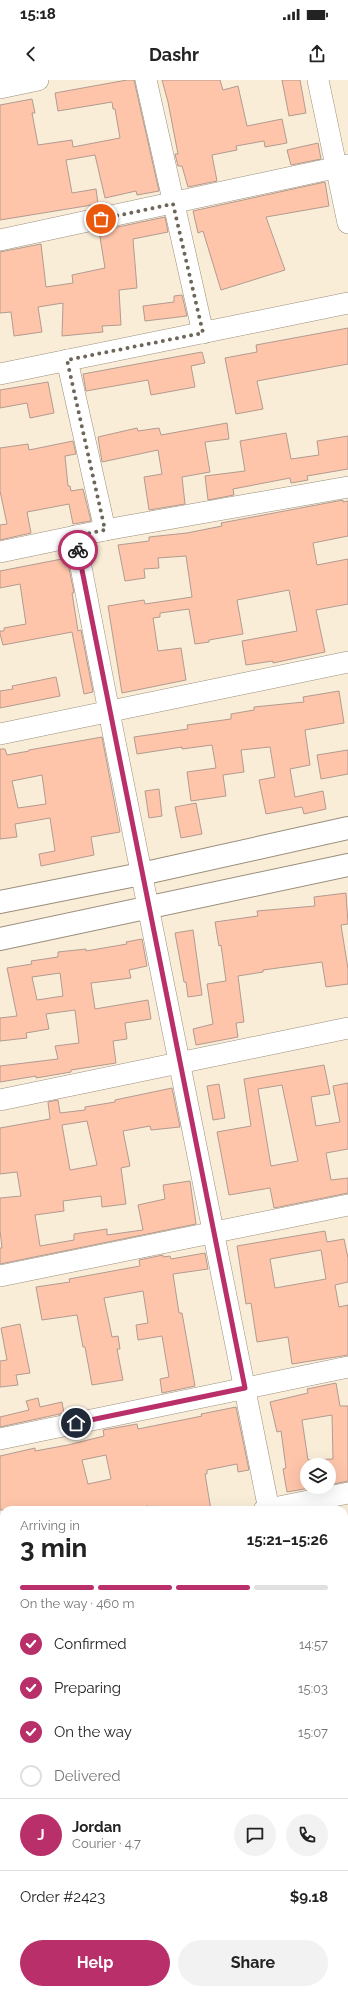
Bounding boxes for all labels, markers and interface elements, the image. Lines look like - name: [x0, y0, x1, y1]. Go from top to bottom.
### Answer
- text: 15:18: [20, 5, 56, 23]
- icon: back: [20, 43, 42, 65]
- icon: share: [306, 43, 328, 65]
- text: Dashr: [149, 44, 199, 65]
- pin: [84, 202, 118, 236]
- icon: bag: [90, 208, 112, 230]
- courier: [58, 530, 98, 570]
- icon: bike: [67, 539, 89, 561]
- pin: [59, 1406, 93, 1440]
- icon: home: [65, 1412, 87, 1434]
- map controls: [300, 1458, 336, 1494]
- button: layers: [300, 1458, 336, 1494]
- text: Arriving in: [20, 1518, 80, 1533]
- text: 15:21–15:26: [247, 1531, 328, 1549]
- text: 3 min: [20, 1533, 87, 1563]
- text: On the way · 460 m: [20, 1596, 134, 1611]
- icon: check: [20, 1633, 42, 1655]
- text: Confirmed: [54, 1635, 127, 1653]
- text: 14:57: [299, 1637, 328, 1652]
- icon: check: [20, 1677, 42, 1699]
- text: Preparing: [54, 1679, 121, 1697]
- text: 15:03: [298, 1681, 328, 1696]
- icon: check: [20, 1721, 42, 1743]
- text: On the way: [54, 1723, 132, 1741]
- text: 15:07: [298, 1725, 328, 1740]
- text: Delivered: [54, 1767, 121, 1785]
- button: chat: [234, 1814, 276, 1856]
- button: phone: [286, 1814, 328, 1856]
- text: Jordan: [72, 1818, 121, 1836]
- text: J: [37, 1826, 45, 1844]
- text: Courier · 4.7: [72, 1836, 141, 1851]
- text: Order #2423: [20, 1888, 105, 1906]
- text: $9.18: [290, 1888, 328, 1906]
- button: Help: [20, 1940, 170, 1986]
- button: Share: [178, 1940, 328, 1986]

